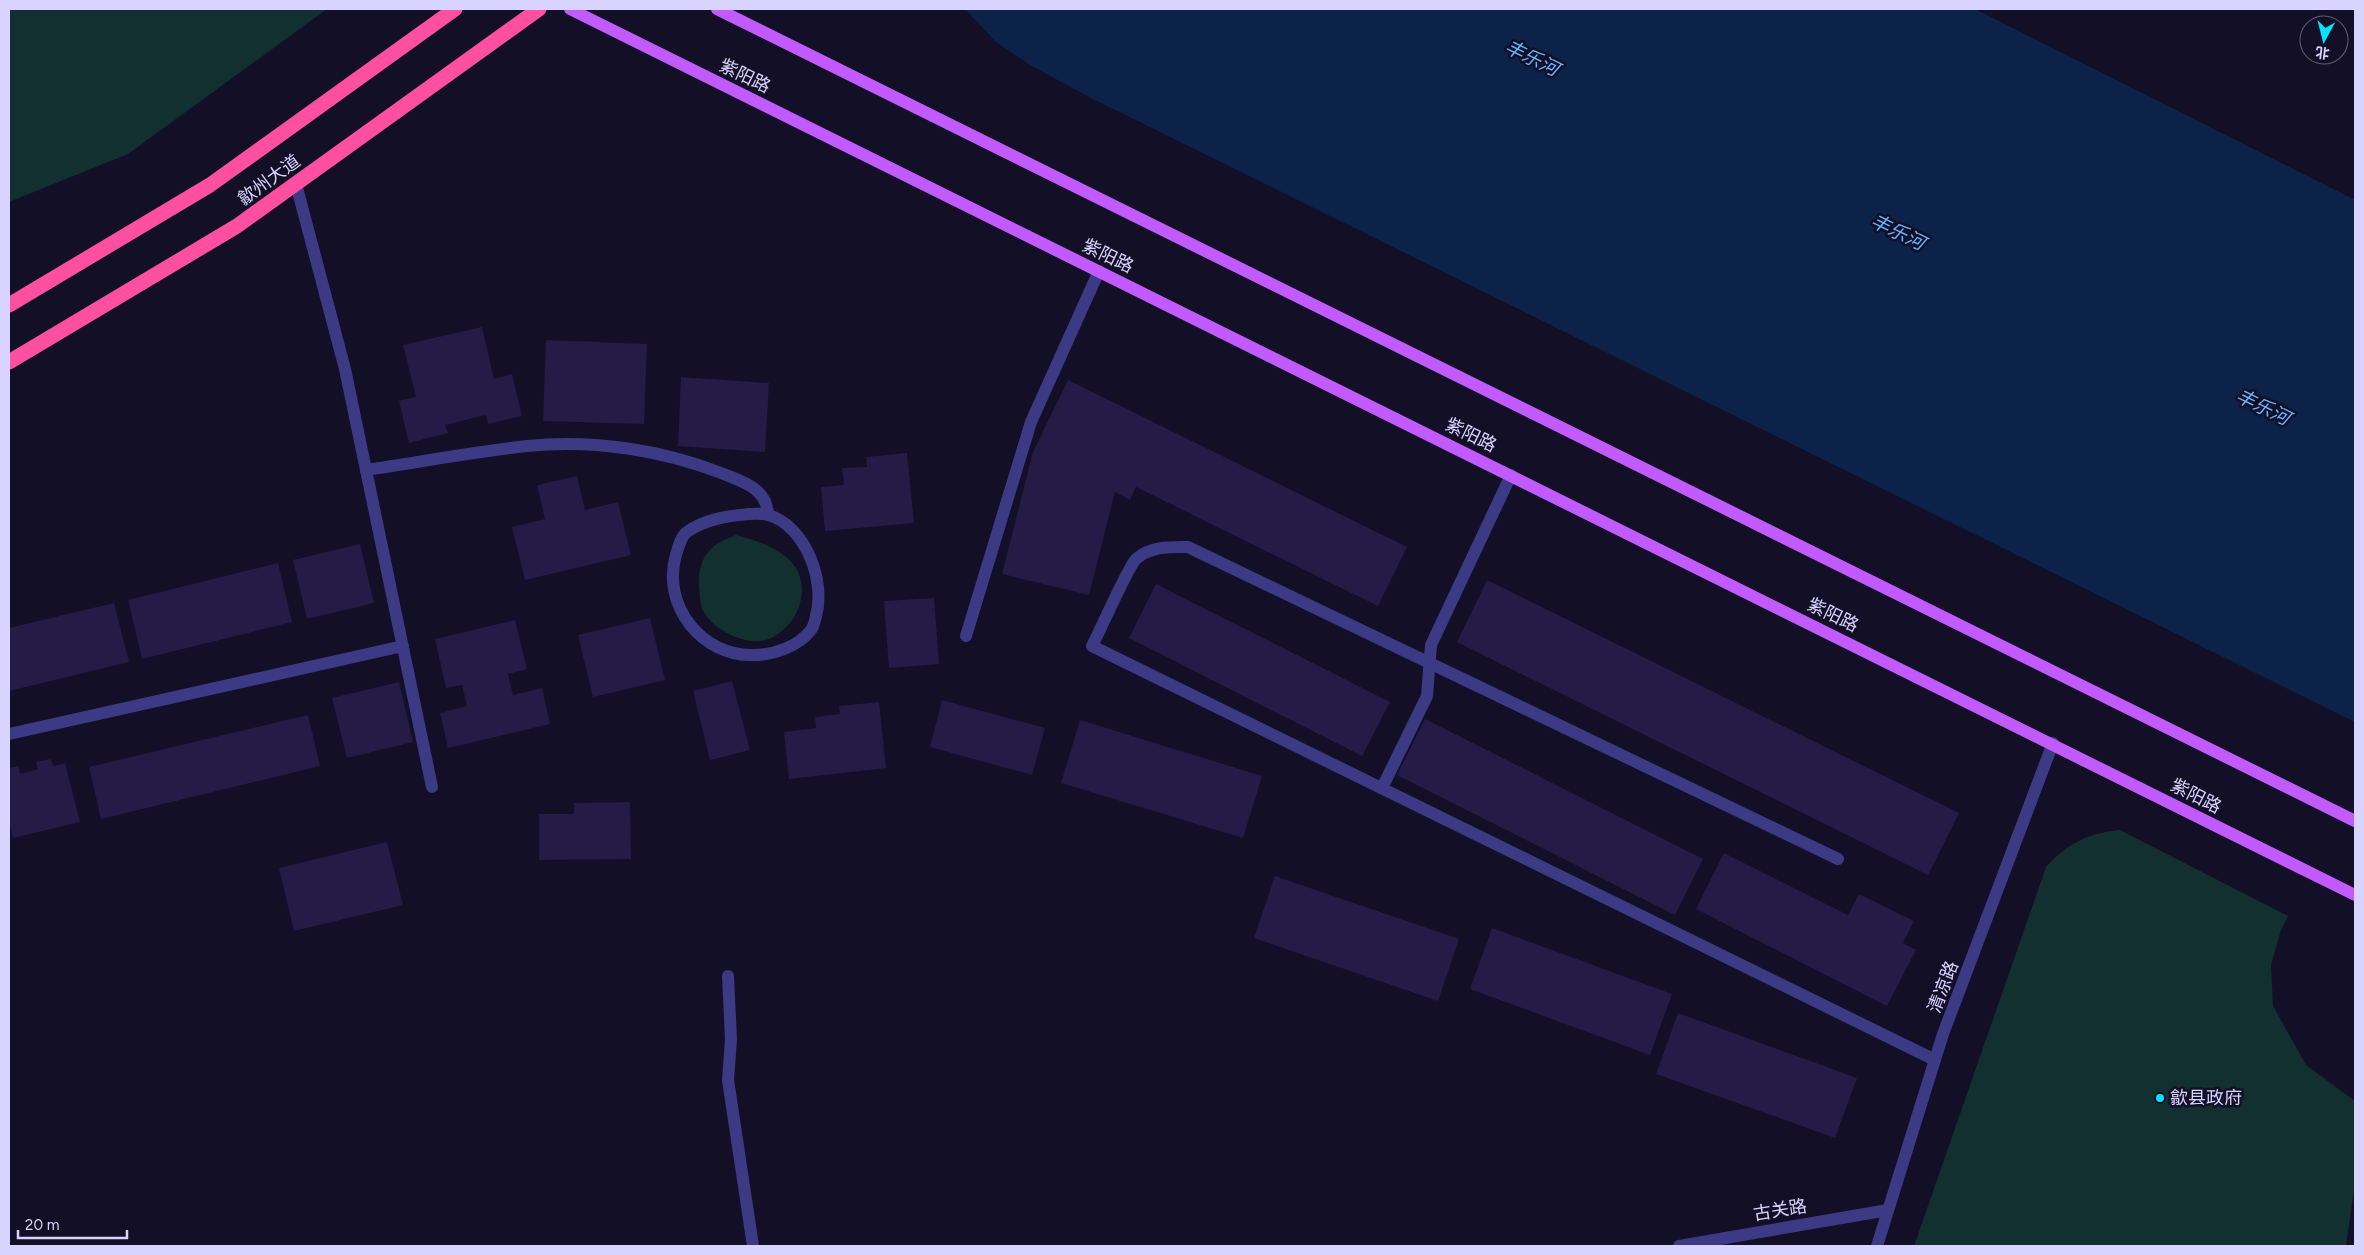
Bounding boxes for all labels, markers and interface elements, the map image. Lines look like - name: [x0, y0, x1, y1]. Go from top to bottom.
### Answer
- north arrow: [2299, 15, 2349, 65]
- water label: 丰乐河: [1501, 35, 1566, 83]
- text: 北: [2314, 43, 2330, 62]
- street label: 紫阳路: [716, 54, 774, 98]
- street label: 歙州大道: [233, 150, 305, 210]
- water label: 丰乐河: [1867, 209, 1932, 257]
- street label: 紫阳路: [1079, 234, 1137, 278]
- water label: 丰乐河: [2232, 384, 2297, 432]
- street label: 紫阳路: [1442, 413, 1500, 457]
- street label: 紫阳路: [1804, 593, 1862, 637]
- street label: 紫阳路: [2167, 774, 2225, 818]
- street label: 清凉路: [1923, 958, 1963, 1016]
- place label: 歙县政府: [2170, 1087, 2242, 1109]
- marker: 歙县政府: [2154, 1092, 2166, 1104]
- street label: 古关路: [1752, 1195, 1808, 1225]
- scale bar: [18, 1208, 126, 1240]
- text: 20 m: [25, 1216, 59, 1234]

